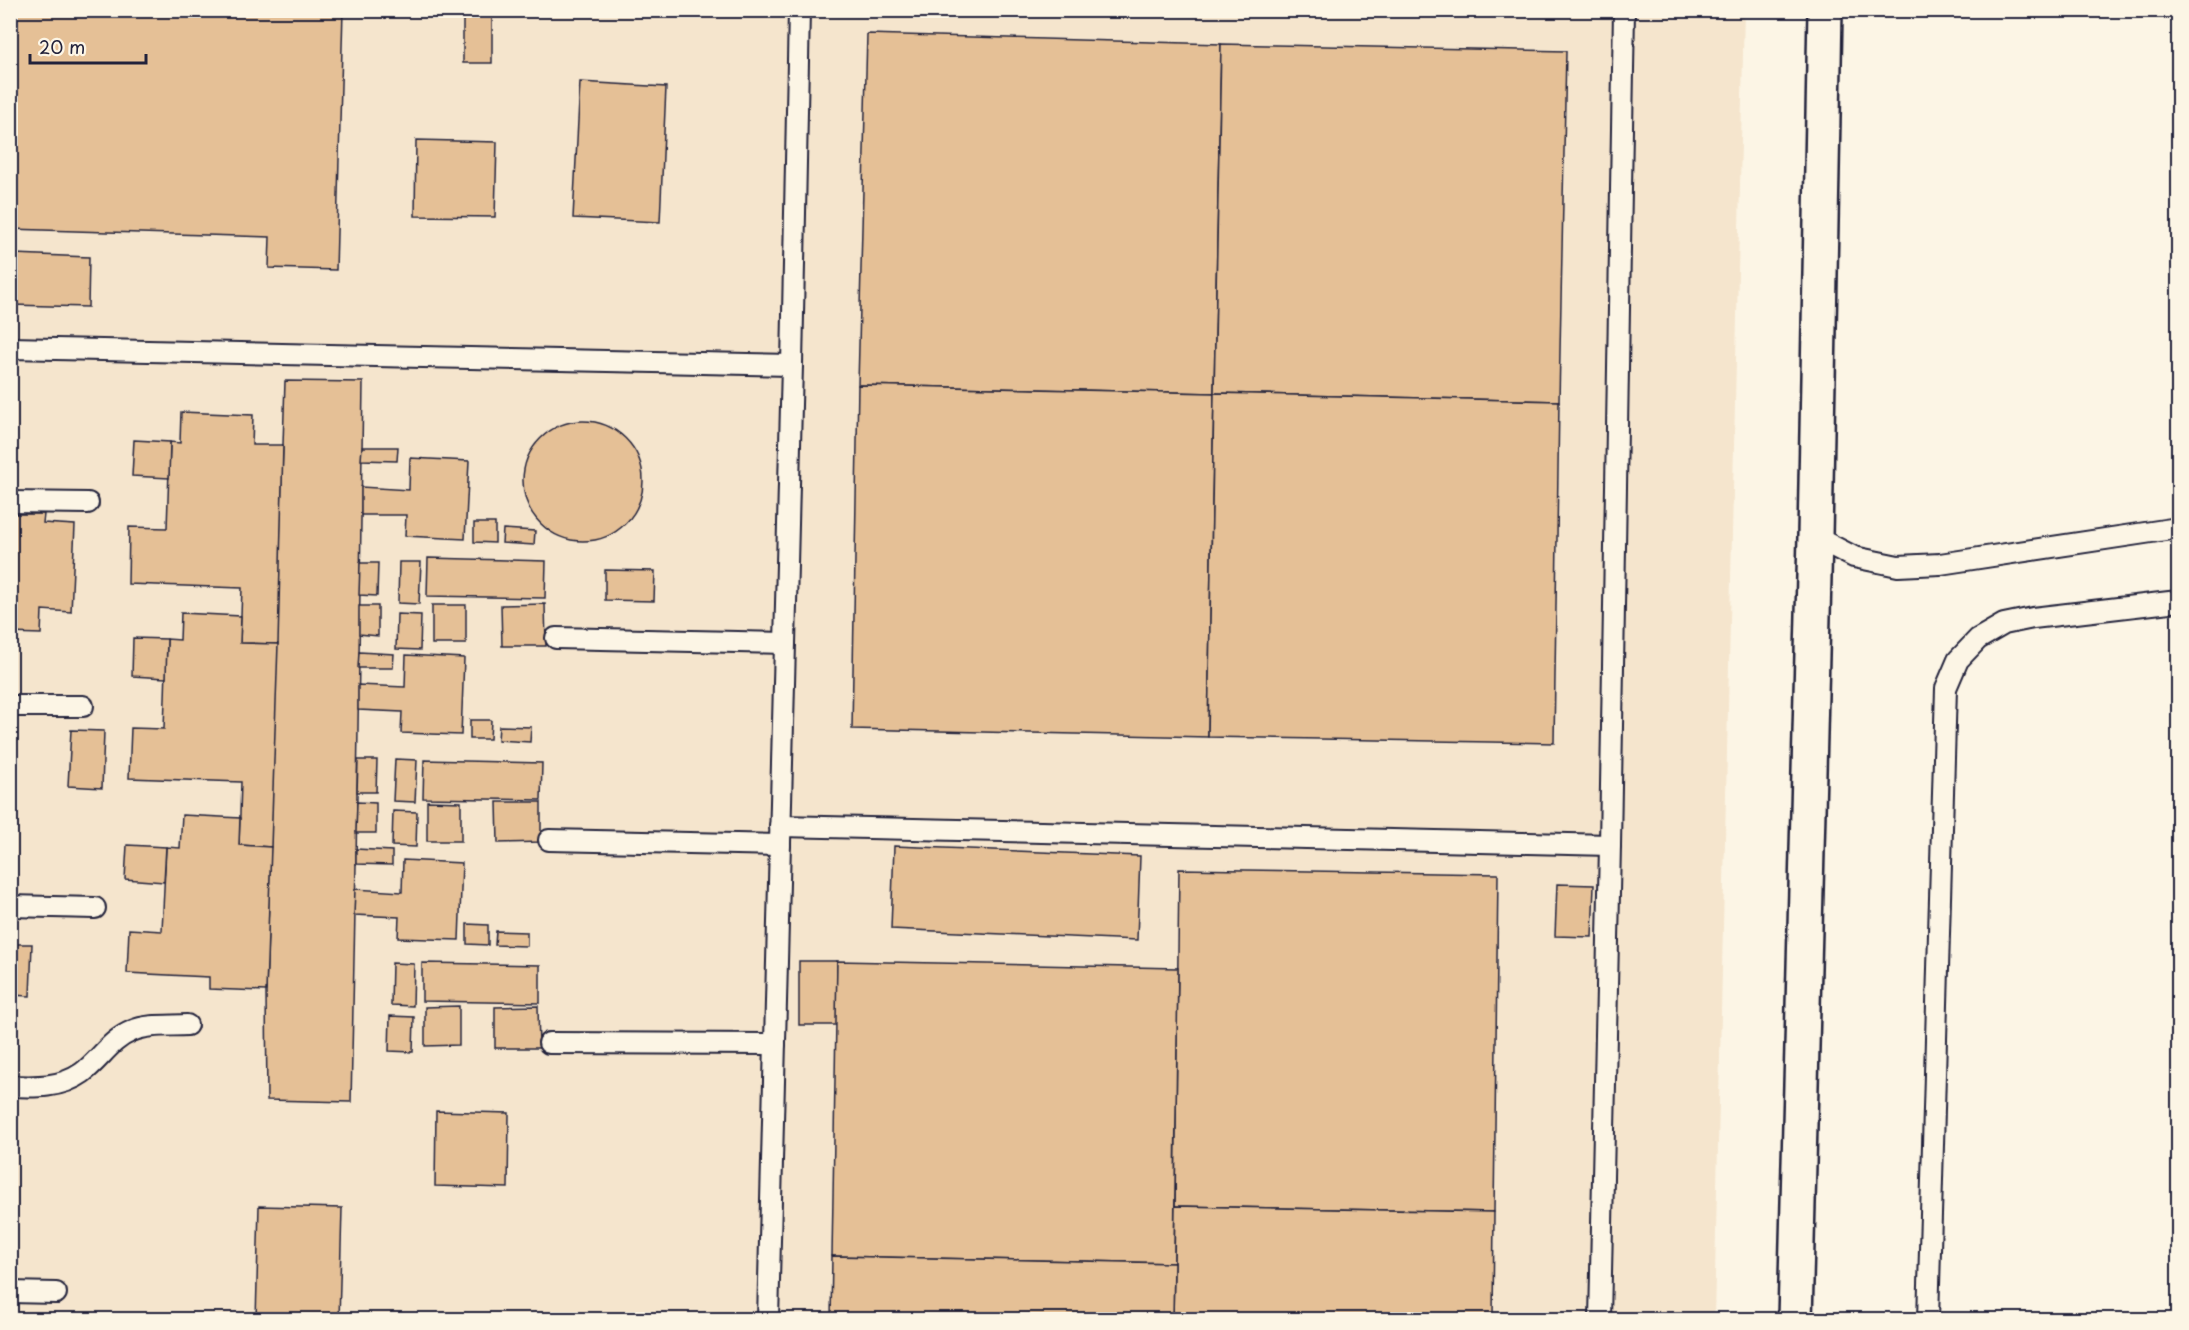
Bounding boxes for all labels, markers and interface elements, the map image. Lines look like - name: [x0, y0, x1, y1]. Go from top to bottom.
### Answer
- scale bar: [30, 27, 146, 65]
- text: 20 m: [39, 33, 85, 60]

